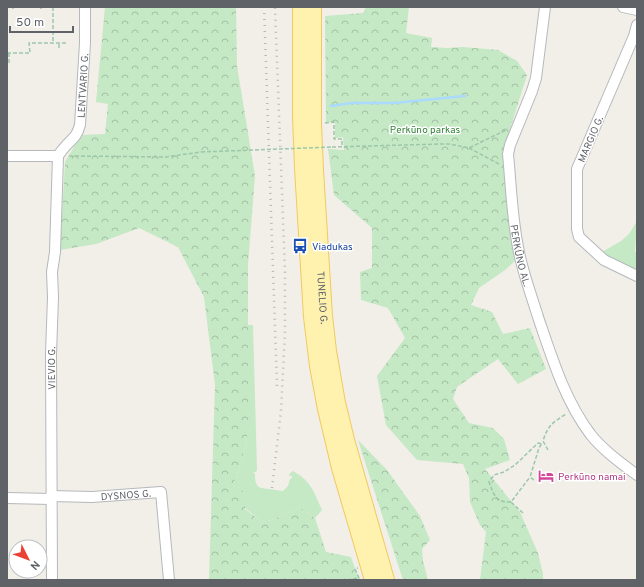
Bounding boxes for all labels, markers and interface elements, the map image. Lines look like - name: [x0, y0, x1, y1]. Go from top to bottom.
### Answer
- scale bar: [10, 8, 73, 34]
- text: 50 m: [16, 15, 44, 31]
- street label: LENTVARIO G.: [75, 53, 92, 118]
- street label: MARGIO G.: [576, 114, 607, 165]
- park label: Perkūno parkas: [390, 124, 460, 137]
- street label: PERKŪNO AL.: [506, 224, 533, 288]
- bus stop icon: Viadukas: [291, 237, 309, 255]
- place label: Viadukas: [312, 241, 353, 254]
- street label: TUNELIO G.: [313, 271, 330, 325]
- street label: VIEVIO G.: [46, 346, 59, 390]
- hotel icon: Perkūno namai: [537, 467, 555, 485]
- place label: Perkūno namai: [558, 471, 626, 484]
- street label: DYSNOS G.: [100, 488, 152, 504]
- north arrow: [8, 539, 48, 579]
- text: N: [27, 557, 43, 573]

